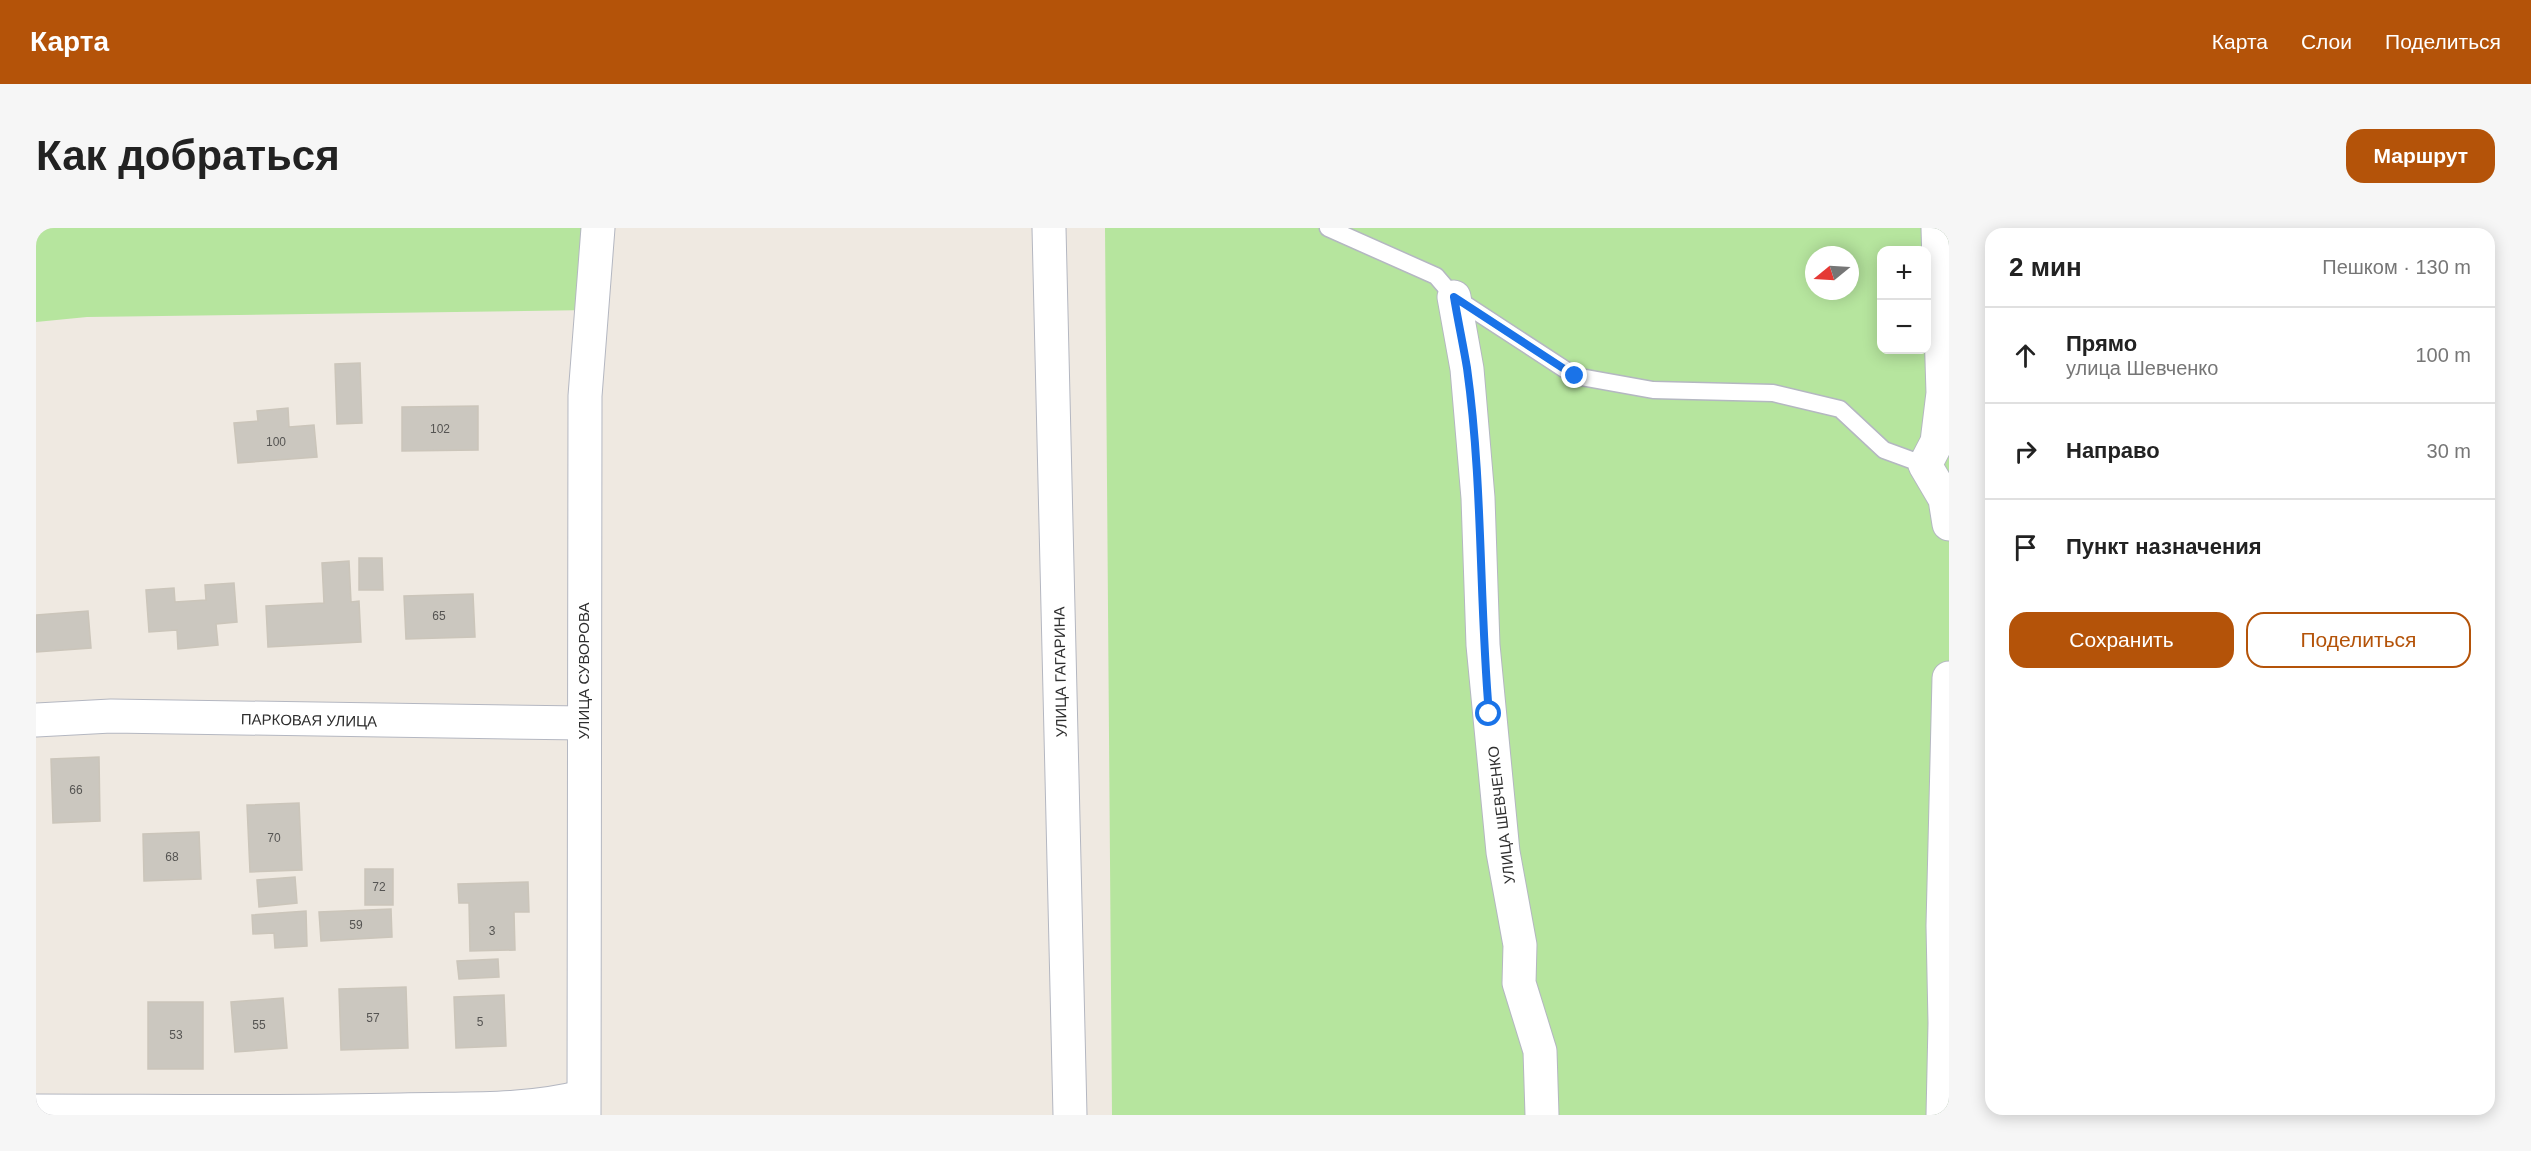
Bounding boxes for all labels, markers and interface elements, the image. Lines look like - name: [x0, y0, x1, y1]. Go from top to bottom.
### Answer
- text: Карта: [30, 26, 109, 57]
- text: Карта: [2212, 30, 2268, 53]
- text: Слои: [2301, 30, 2352, 53]
- text: Поделиться: [2385, 30, 2501, 53]
- button: Маршрут: [2346, 129, 2495, 183]
- text: Как добраться: [36, 132, 340, 179]
- north arrow: [1805, 246, 1859, 300]
- map controls: [1877, 246, 1931, 354]
- button: +: [1877, 246, 1931, 300]
- text: 2 мин: [2009, 252, 2082, 282]
- text: Пешком · 130 m: [2322, 256, 2471, 278]
- button: −: [1877, 300, 1931, 354]
- text: Прямо: [2066, 331, 2137, 356]
- icon: ahead: [2009, 339, 2042, 372]
- text: 100 m: [2415, 344, 2471, 366]
- text: улица Шевченко: [2066, 357, 2218, 379]
- route end: [1561, 362, 1587, 388]
- house number: 102: [430, 422, 450, 436]
- house number: 100: [266, 435, 286, 449]
- icon: right: [2009, 435, 2042, 468]
- text: Направо: [2066, 438, 2160, 463]
- text: 30 m: [2427, 440, 2471, 462]
- icon: arrive: [2009, 531, 2042, 564]
- text: Пункт назначения: [2066, 534, 2262, 559]
- street label: УЛИЦА СУВОРОВА: [575, 603, 592, 739]
- street label: УЛИЦА ГАГАРИНА: [1050, 606, 1070, 738]
- house number: 65: [432, 609, 446, 623]
- button: Сохранить: [2009, 612, 2234, 668]
- button: Поделиться: [2246, 612, 2471, 668]
- route start: [1475, 700, 1501, 726]
- street label: ПАРКОВАЯ УЛИЦА: [241, 710, 377, 730]
- street label: УЛИЦА ШЕВЧЕНКО: [1484, 745, 1518, 885]
- house number: 66: [69, 783, 83, 797]
- house number: 70: [267, 831, 281, 845]
- house number: 68: [165, 850, 179, 864]
- house number: 72: [372, 880, 386, 894]
- house number: 59: [349, 918, 363, 932]
- house number: 3: [489, 924, 496, 938]
- house number: 57: [366, 1011, 380, 1025]
- house number: 5: [477, 1015, 484, 1029]
- house number: 55: [252, 1018, 266, 1032]
- house number: 53: [169, 1028, 183, 1042]

